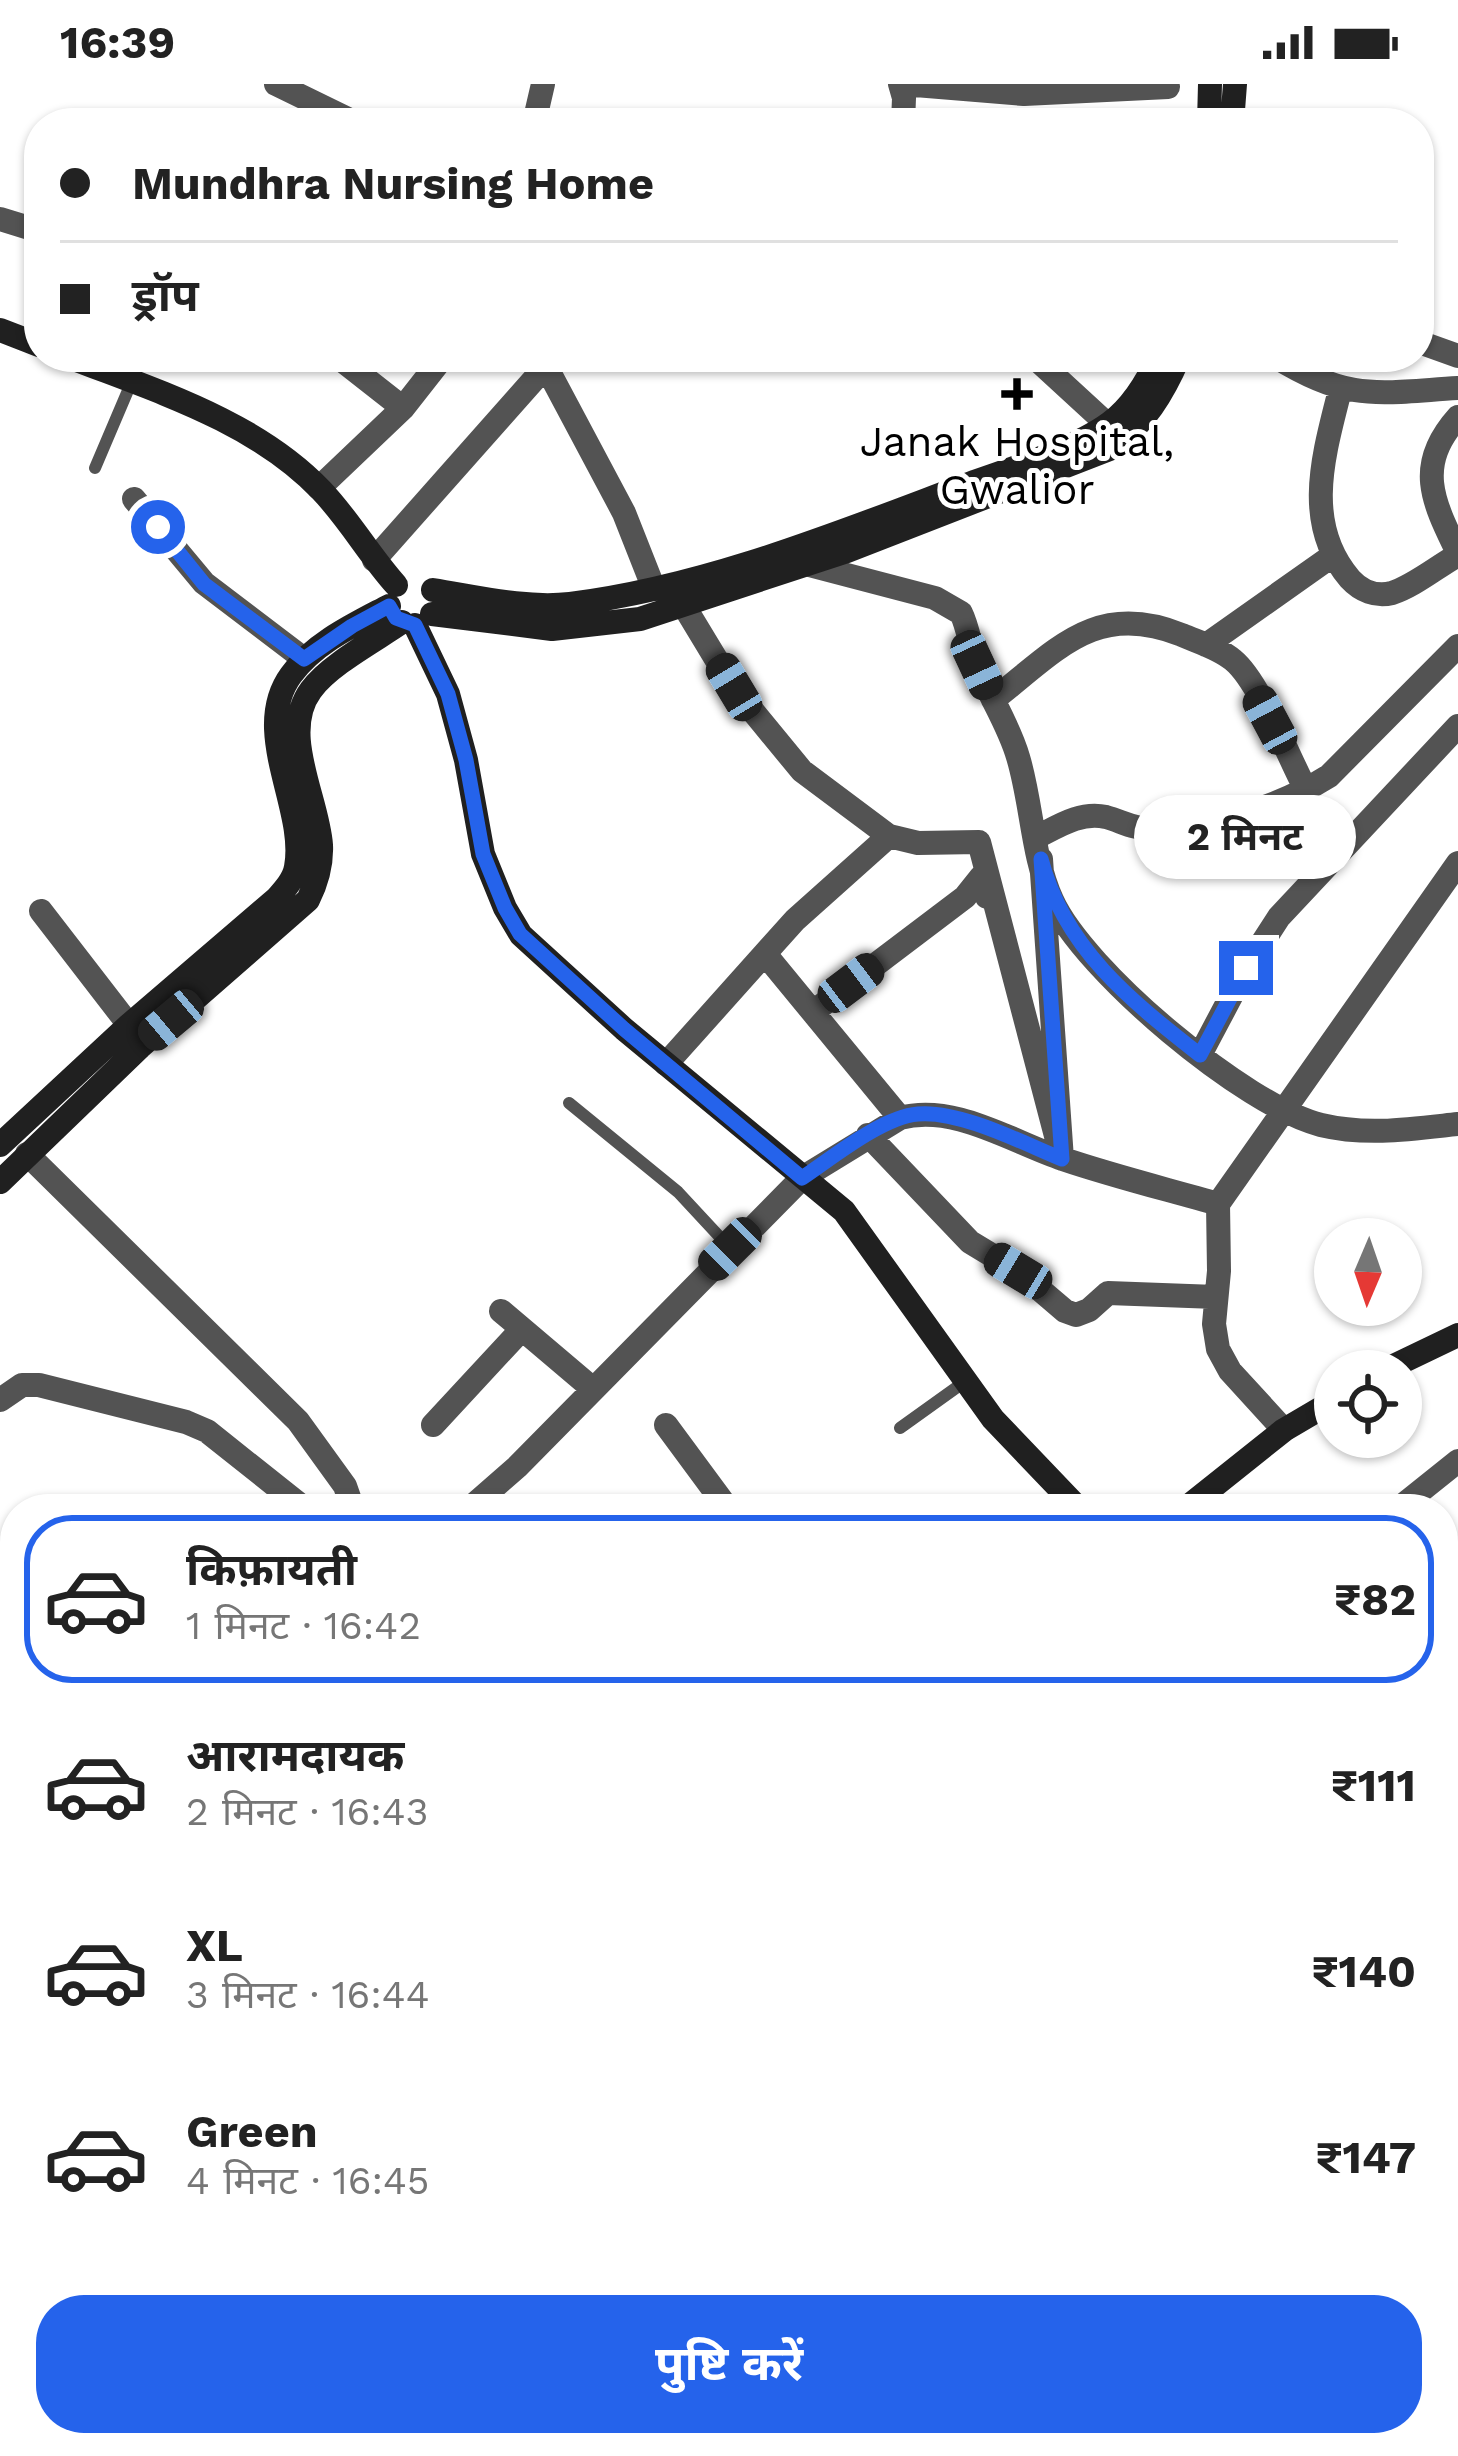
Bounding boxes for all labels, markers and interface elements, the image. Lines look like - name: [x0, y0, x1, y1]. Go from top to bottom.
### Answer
- text: 16:39: [60, 16, 175, 69]
- text: Mundhra Nursing Home: [132, 157, 654, 210]
- text: ड्रॉप: [132, 269, 199, 322]
- marker: Janak Hospital, Gwalior: [1001, 378, 1033, 410]
- place label: Janak Hospital, Gwalior: [860, 417, 1174, 514]
- route start: [131, 500, 185, 554]
- car: [945, 625, 1009, 705]
- car: [700, 647, 768, 727]
- car: [1237, 680, 1303, 760]
- callout: 2 मिनट: [1135, 794, 1357, 878]
- text: 2 मिनट: [1187, 814, 1303, 859]
- route end: [1219, 941, 1273, 995]
- car: [811, 947, 891, 1019]
- car: [132, 983, 210, 1057]
- car: [692, 1211, 768, 1287]
- north arrow: [1314, 1218, 1422, 1326]
- map controls: [1314, 1218, 1422, 1458]
- car: [978, 1237, 1058, 1305]
- button: locate: [1314, 1350, 1422, 1458]
- text: किफ़ायती: [186, 1543, 357, 1596]
- icon: car: [42, 1545, 150, 1653]
- text: ₹82: [1334, 1573, 1416, 1626]
- text: 1 मिनट · 16:42: [186, 1603, 421, 1648]
- text: आरामदायक: [186, 1729, 404, 1782]
- icon: car: [42, 1731, 150, 1839]
- text: ₹111: [1331, 1759, 1416, 1812]
- text: 2 मिनट · 16:43: [186, 1789, 428, 1834]
- icon: car: [42, 1917, 150, 2025]
- text: XL: [186, 1919, 243, 1972]
- text: ₹140: [1312, 1945, 1416, 1998]
- text: 3 मिनट · 16:44: [186, 1972, 430, 2017]
- icon: car: [42, 2103, 150, 2211]
- text: Green: [186, 2105, 318, 2158]
- text: ₹147: [1315, 2131, 1416, 2184]
- text: 4 मिनट · 16:45: [186, 2158, 429, 2203]
- button: पुष्टि करें: [36, 2295, 1422, 2433]

